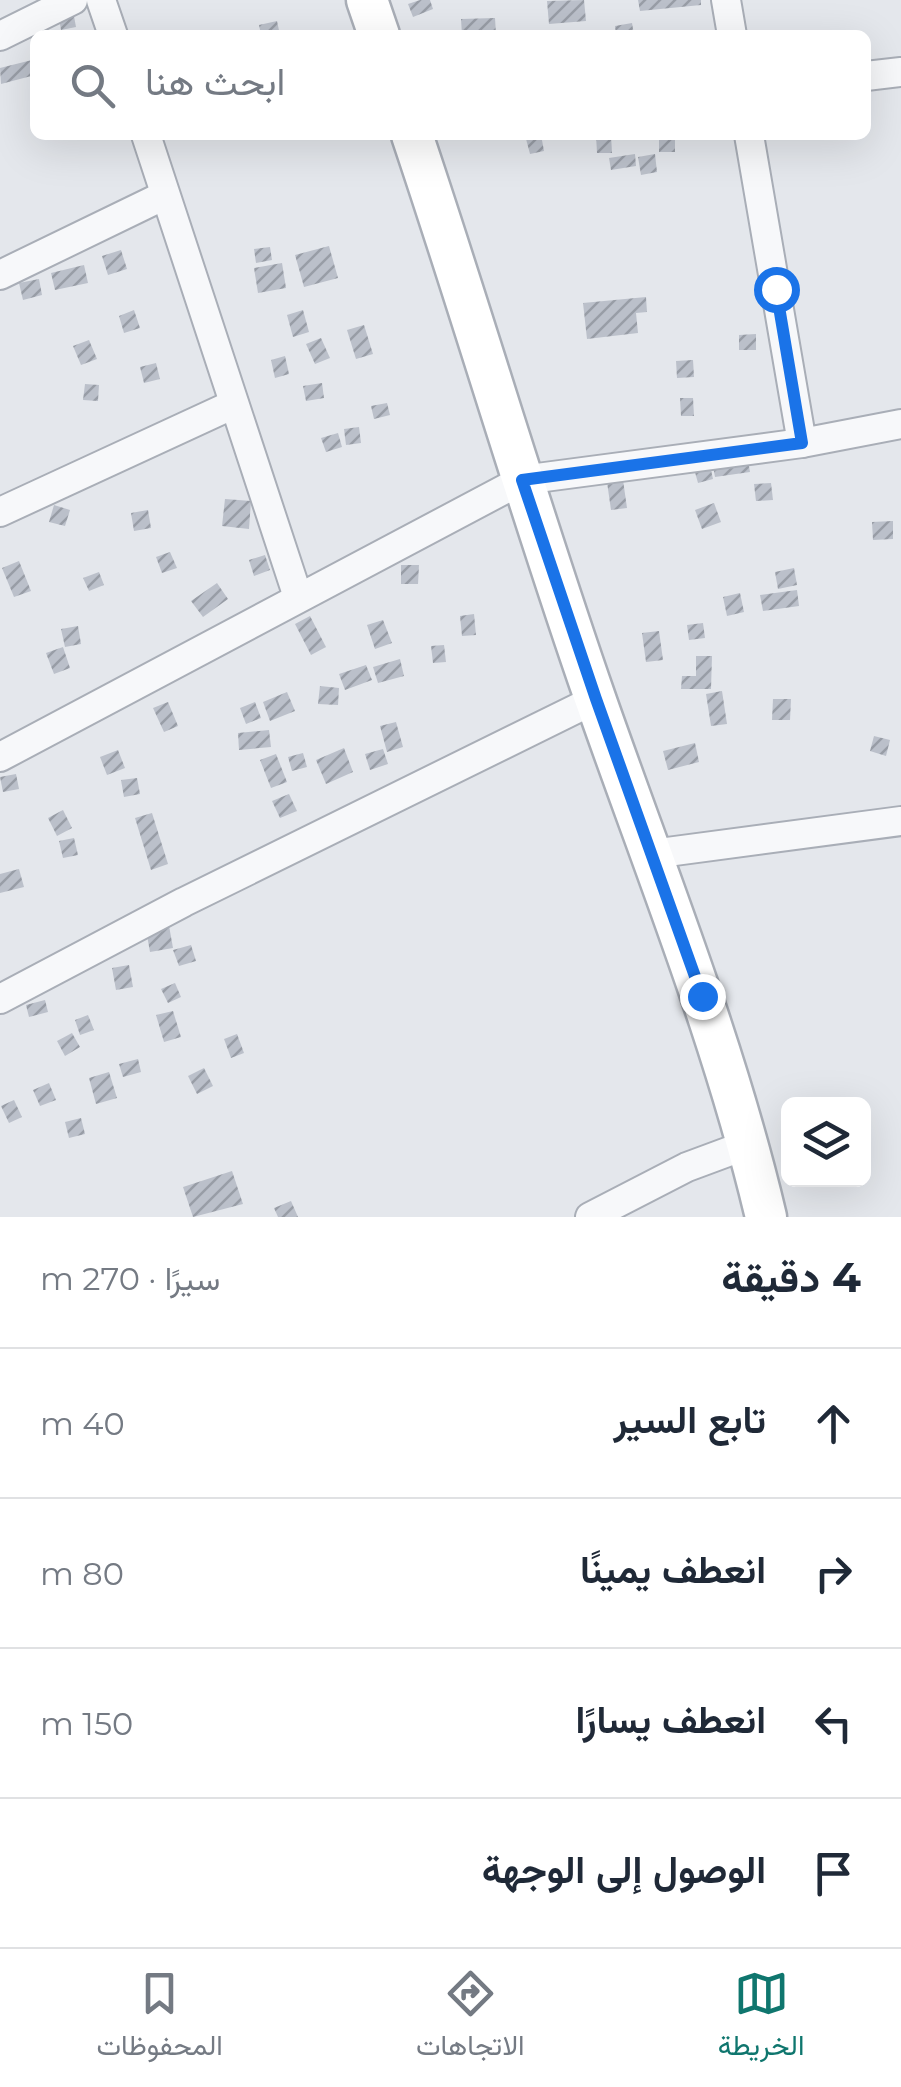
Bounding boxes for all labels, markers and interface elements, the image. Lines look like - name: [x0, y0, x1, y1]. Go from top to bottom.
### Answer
- search box: [30, 30, 871, 140]
- icon: search: [65, 58, 120, 113]
- text: ابحث هنا: [145, 58, 285, 105]
- route start: [754, 267, 800, 313]
- route end: [680, 974, 726, 1020]
- map controls: [781, 1097, 871, 1187]
- button: layers: [781, 1097, 871, 1187]
- text: 4 دقيقة: [721, 1251, 861, 1303]
- text: سيرًا · 270 m: [40, 1259, 220, 1298]
- text: تابع السير: [614, 1396, 766, 1443]
- icon: ahead: [806, 1396, 861, 1451]
- text: 40 m: [40, 1404, 125, 1443]
- text: انعطف يمينًا: [580, 1546, 766, 1593]
- icon: right: [806, 1546, 861, 1601]
- text: 80 m: [40, 1554, 124, 1593]
- text: انعطف يسارًا: [575, 1696, 766, 1743]
- icon: left: [806, 1696, 861, 1751]
- text: 150 m: [40, 1704, 133, 1743]
- text: الوصول إلى الوجهة: [482, 1846, 766, 1893]
- icon: arrive: [806, 1846, 861, 1901]
- tab: المحفوظات: [97, 1966, 223, 2070]
- tab: الاتجاهات: [416, 1966, 525, 2070]
- tab: الخريطة: [718, 1966, 804, 2070]

